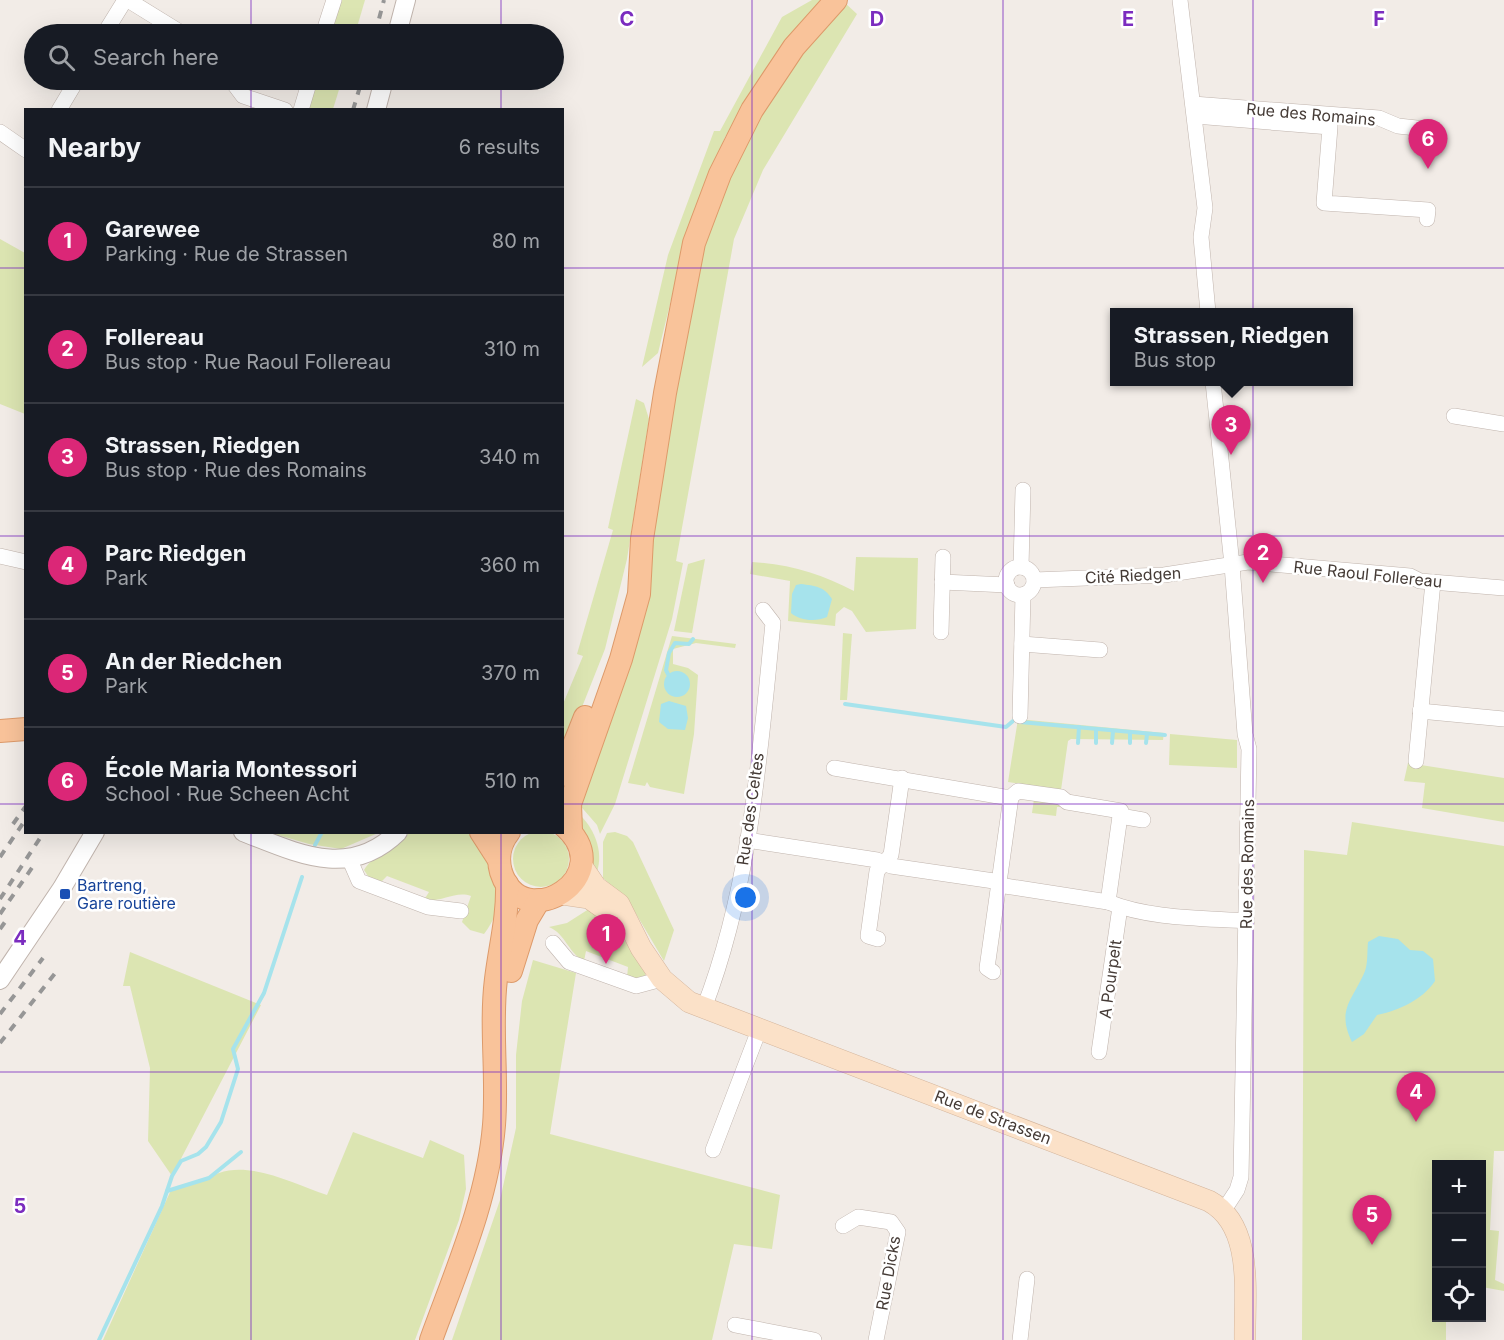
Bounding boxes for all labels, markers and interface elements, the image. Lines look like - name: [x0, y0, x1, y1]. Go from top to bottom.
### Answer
- text: C: [620, 7, 634, 31]
- text: D: [870, 7, 884, 31]
- text: E: [1122, 7, 1134, 31]
- text: F: [1373, 7, 1385, 31]
- search box: [24, 24, 564, 90]
- icon: search: [45, 41, 78, 74]
- text: Search here: [93, 44, 219, 70]
- street label: Rue des Romains: [1245, 98, 1377, 130]
- pin: 6: [1408, 120, 1448, 169]
- text: Nearby: [48, 132, 141, 163]
- text: 6 results: [459, 135, 540, 159]
- text: Garewee: [105, 216, 200, 242]
- text: 1: [63, 229, 72, 253]
- text: 80 m: [492, 229, 540, 253]
- text: Parking · Rue de Strassen: [105, 242, 348, 266]
- popup: [1110, 308, 1353, 386]
- text: Strassen, Riedgen: [1134, 322, 1329, 348]
- text: Follereau: [105, 324, 204, 350]
- text: 2: [61, 337, 74, 361]
- text: 310 m: [484, 337, 540, 361]
- text: Bus stop: [1134, 348, 1216, 372]
- text: Bus stop · Rue Raoul Follereau: [105, 350, 391, 374]
- pin: 3: [1212, 406, 1250, 455]
- text: Strassen, Riedgen: [105, 432, 300, 458]
- text: 3: [61, 445, 74, 469]
- text: 340 m: [479, 445, 540, 469]
- text: Bus stop · Rue des Romains: [105, 458, 367, 482]
- pin: 2: [1244, 534, 1282, 583]
- text: Parc Riedgen: [105, 540, 246, 566]
- text: 4: [61, 553, 74, 577]
- text: 360 m: [479, 553, 540, 577]
- street label: Rue Raoul Follereau: [1293, 556, 1443, 592]
- street label: Cité Riedgen: [1084, 562, 1182, 588]
- text: Park: [105, 566, 148, 590]
- text: An der Riedchen: [105, 648, 282, 674]
- text: 5: [61, 661, 74, 685]
- text: 370 m: [481, 661, 540, 685]
- text: Park: [105, 674, 148, 698]
- street label: Rue des Celtes: [732, 751, 768, 867]
- text: École Maria Montessori: [105, 756, 357, 782]
- text: 6: [61, 769, 74, 793]
- text: 510 m: [484, 769, 540, 793]
- text: School · Rue Scheen Acht: [105, 782, 349, 806]
- street label: Rue des Romains: [1236, 799, 1258, 929]
- place label: Bartreng, Gare routière: [77, 875, 176, 913]
- your location: [731, 883, 760, 912]
- marker: Bartreng, Gare routière: [58, 887, 72, 901]
- pin: 1: [586, 914, 626, 964]
- text: 4: [13, 926, 27, 950]
- street label: A Pourpelt: [1095, 938, 1125, 1020]
- pin: 4: [1396, 1072, 1436, 1122]
- street label: Rue de Strassen: [932, 1086, 1054, 1148]
- map controls: [1432, 1160, 1486, 1322]
- button: +: [1432, 1160, 1486, 1214]
- text: 5: [14, 1194, 26, 1218]
- pin: 5: [1352, 1196, 1392, 1245]
- button: −: [1432, 1214, 1486, 1268]
- street label: Rue Dicks: [872, 1234, 904, 1312]
- button: locate: [1432, 1268, 1486, 1322]

